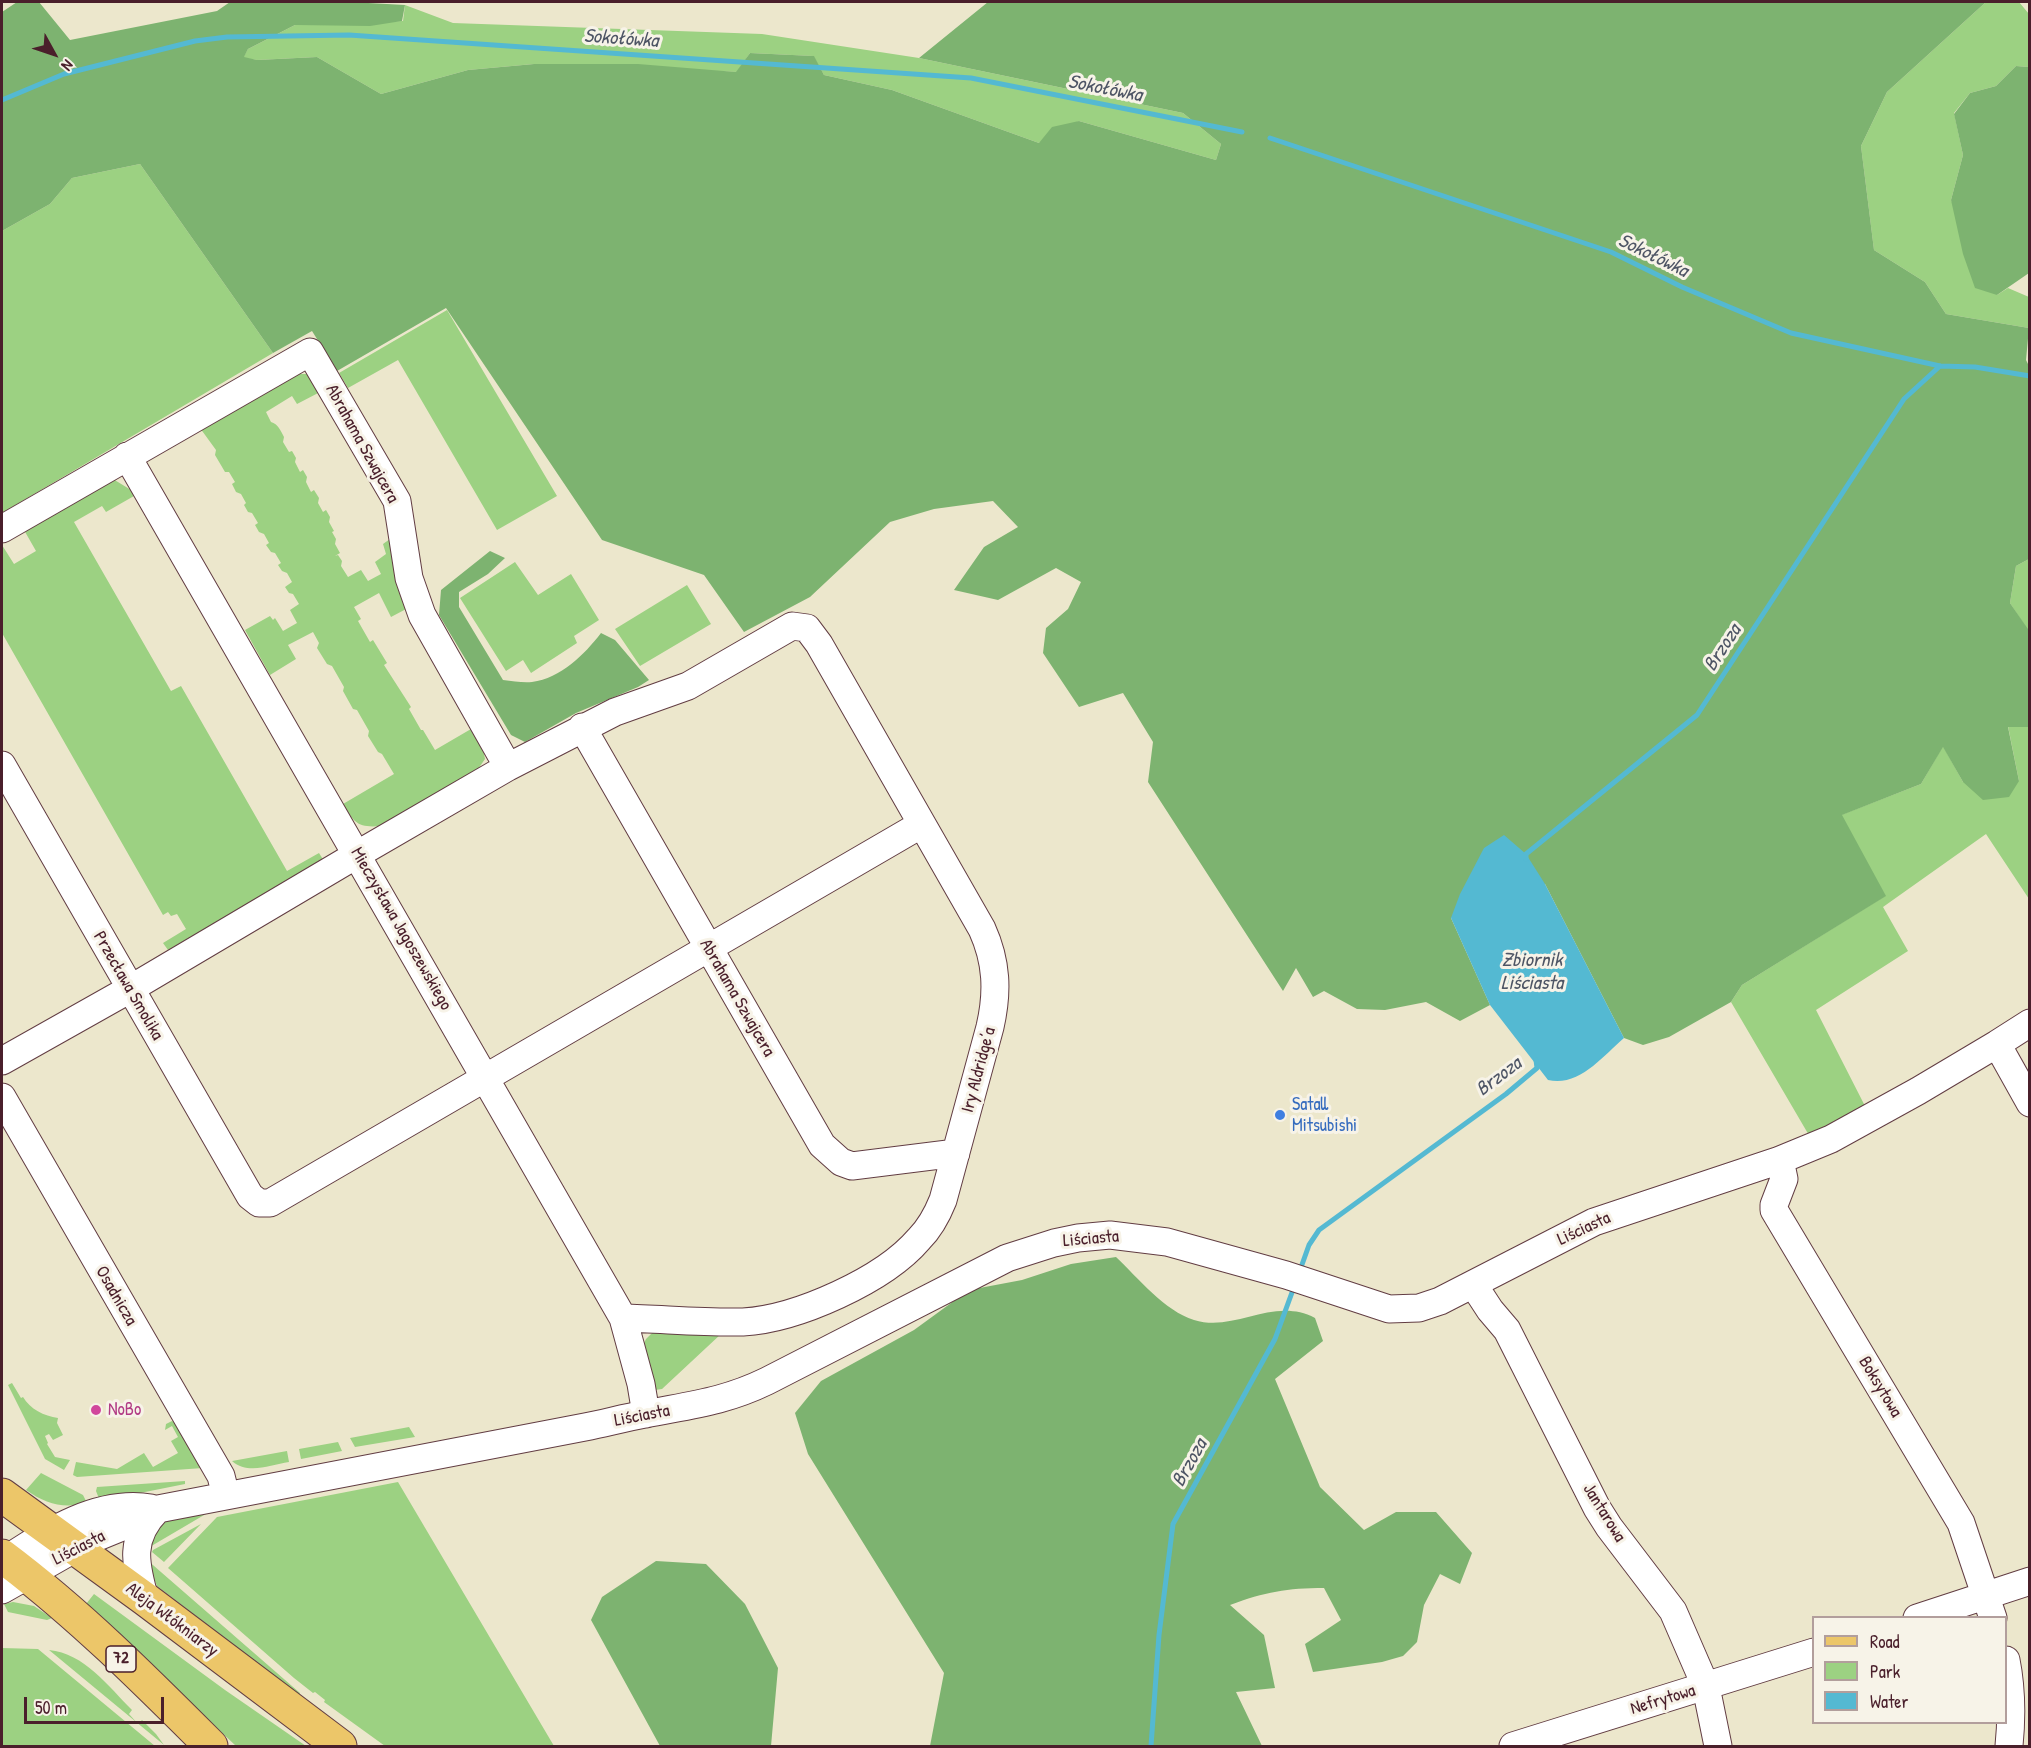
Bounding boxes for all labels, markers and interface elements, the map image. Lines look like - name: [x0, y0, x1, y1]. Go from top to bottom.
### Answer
- north arrow: [24, 24, 84, 84]
- water label: Sokołówka: [583, 24, 659, 54]
- text: N: [57, 55, 79, 76]
- water label: Sokołówka: [1066, 70, 1144, 108]
- water label: Sokołówka: [1614, 229, 1692, 283]
- street label: Abrahama Szwajcera: [321, 381, 403, 507]
- water label: Brzoza: [1699, 620, 1747, 676]
- street label: Mieczysława Jagoszewskiego: [346, 844, 456, 1014]
- street label: Przecława Smolika: [88, 928, 168, 1044]
- street label: Abrahama Szwajcera: [695, 935, 779, 1061]
- water label: Zbiornik Liściasta: [1501, 949, 1563, 996]
- street label: Iry Aldridge’a: [957, 1025, 1001, 1115]
- water label: Brzoza: [1471, 1052, 1527, 1102]
- place label: Satall Mitsubishi: [1292, 1094, 1357, 1136]
- marker: Satall Mitsubishi: [1273, 1108, 1287, 1122]
- street label: Liściasta: [1554, 1207, 1614, 1251]
- street label: Liściasta: [1062, 1226, 1120, 1252]
- street label: Osadnicza: [90, 1262, 142, 1330]
- street label: Boksytowa: [1853, 1353, 1907, 1421]
- place label: NoBo: [108, 1399, 141, 1421]
- street label: Liściasta: [612, 1400, 672, 1432]
- marker: NoBo: [89, 1403, 103, 1417]
- water label: Brzoza: [1167, 1435, 1213, 1491]
- street label: Jantarowa: [1578, 1480, 1630, 1546]
- street label: Liściasta: [49, 1526, 109, 1570]
- street label: Aleja Włókniarzy: [121, 1578, 223, 1662]
- legend: [1812, 1616, 2007, 1724]
- text: Road: [1870, 1629, 1900, 1654]
- road number: 72: [106, 1646, 136, 1672]
- text: Park: [1870, 1659, 1900, 1684]
- street label: Nefrytowa: [1628, 1680, 1698, 1720]
- scale bar: [27, 1685, 166, 1723]
- text: Water: [1870, 1689, 1908, 1714]
- text: 50 m: [35, 1695, 67, 1720]

